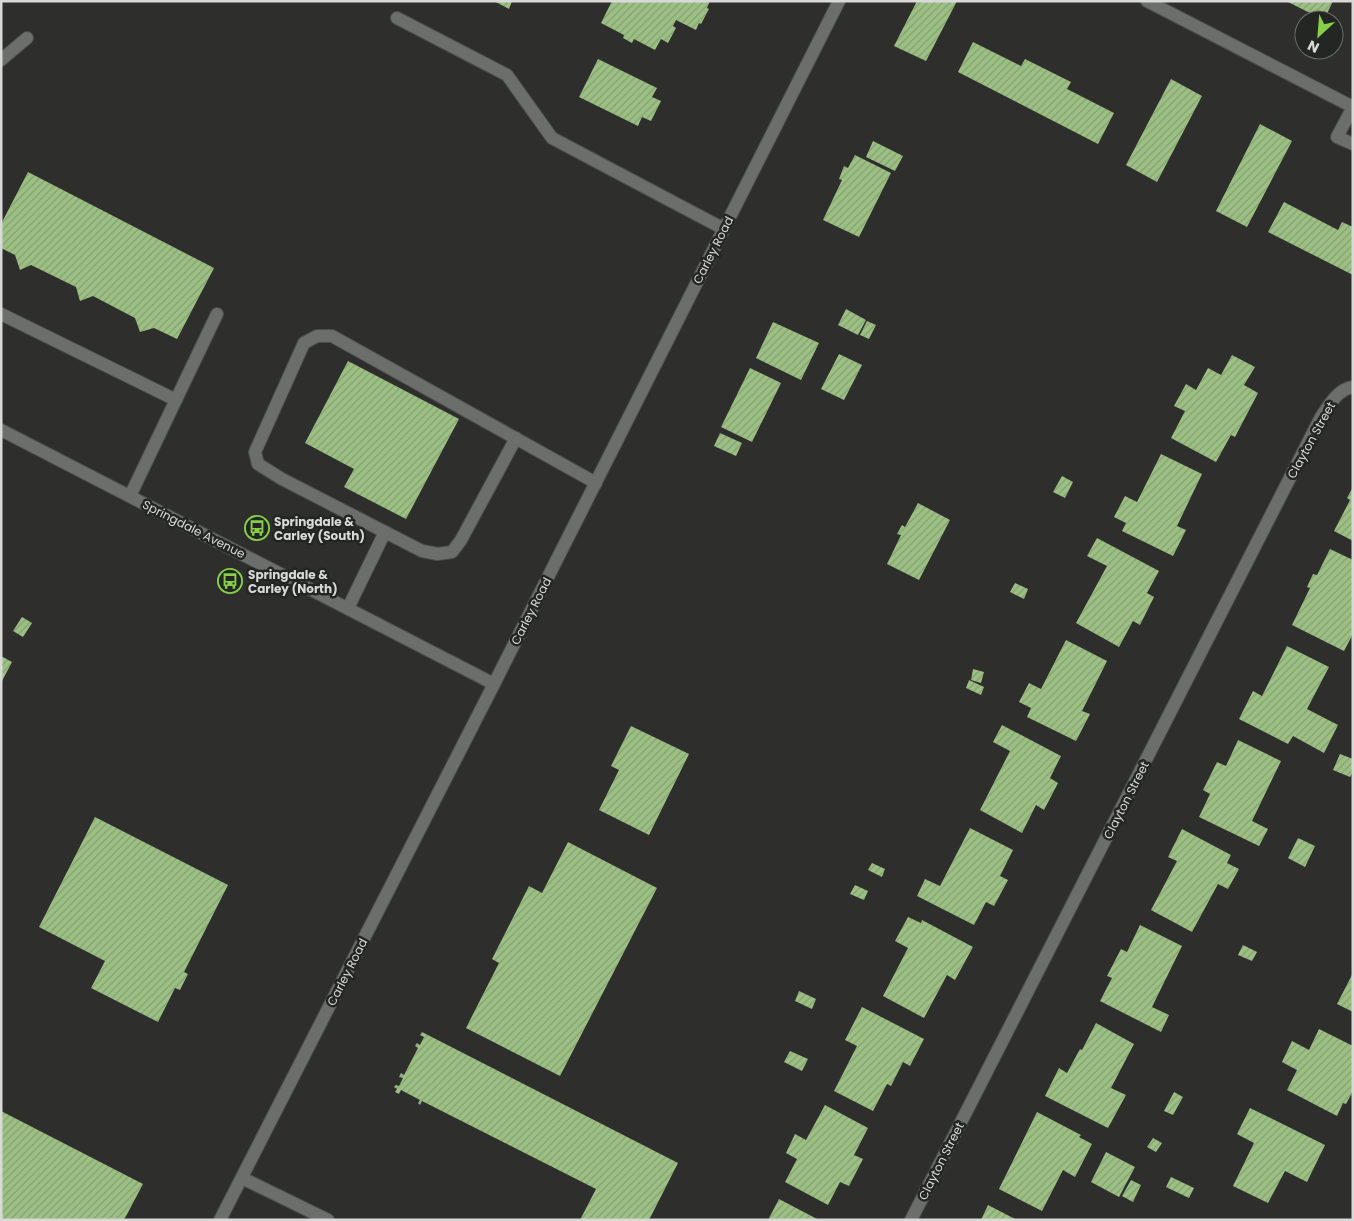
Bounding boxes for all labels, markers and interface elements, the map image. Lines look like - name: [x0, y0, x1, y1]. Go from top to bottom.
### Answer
- north arrow: [1294, 10, 1344, 60]
- text: N: [1304, 35, 1322, 58]
- street label: Carley Road: [689, 213, 737, 287]
- street label: Clayton Street: [1283, 399, 1339, 481]
- street label: Springdale Avenue: [140, 496, 248, 562]
- place label: Springdale & Carley (South): [274, 513, 365, 544]
- bus stop icon: Springdale & Carley (South): [244, 515, 270, 541]
- place label: Springdale & Carley (North): [248, 566, 338, 597]
- bus stop icon: Springdale & Carley (North): [217, 568, 243, 594]
- street label: Carley Road: [507, 574, 555, 648]
- street label: Clayton Street: [1099, 758, 1153, 842]
- street label: Carley Road: [323, 935, 371, 1009]
- street label: Clayton Street: [914, 1119, 968, 1203]

